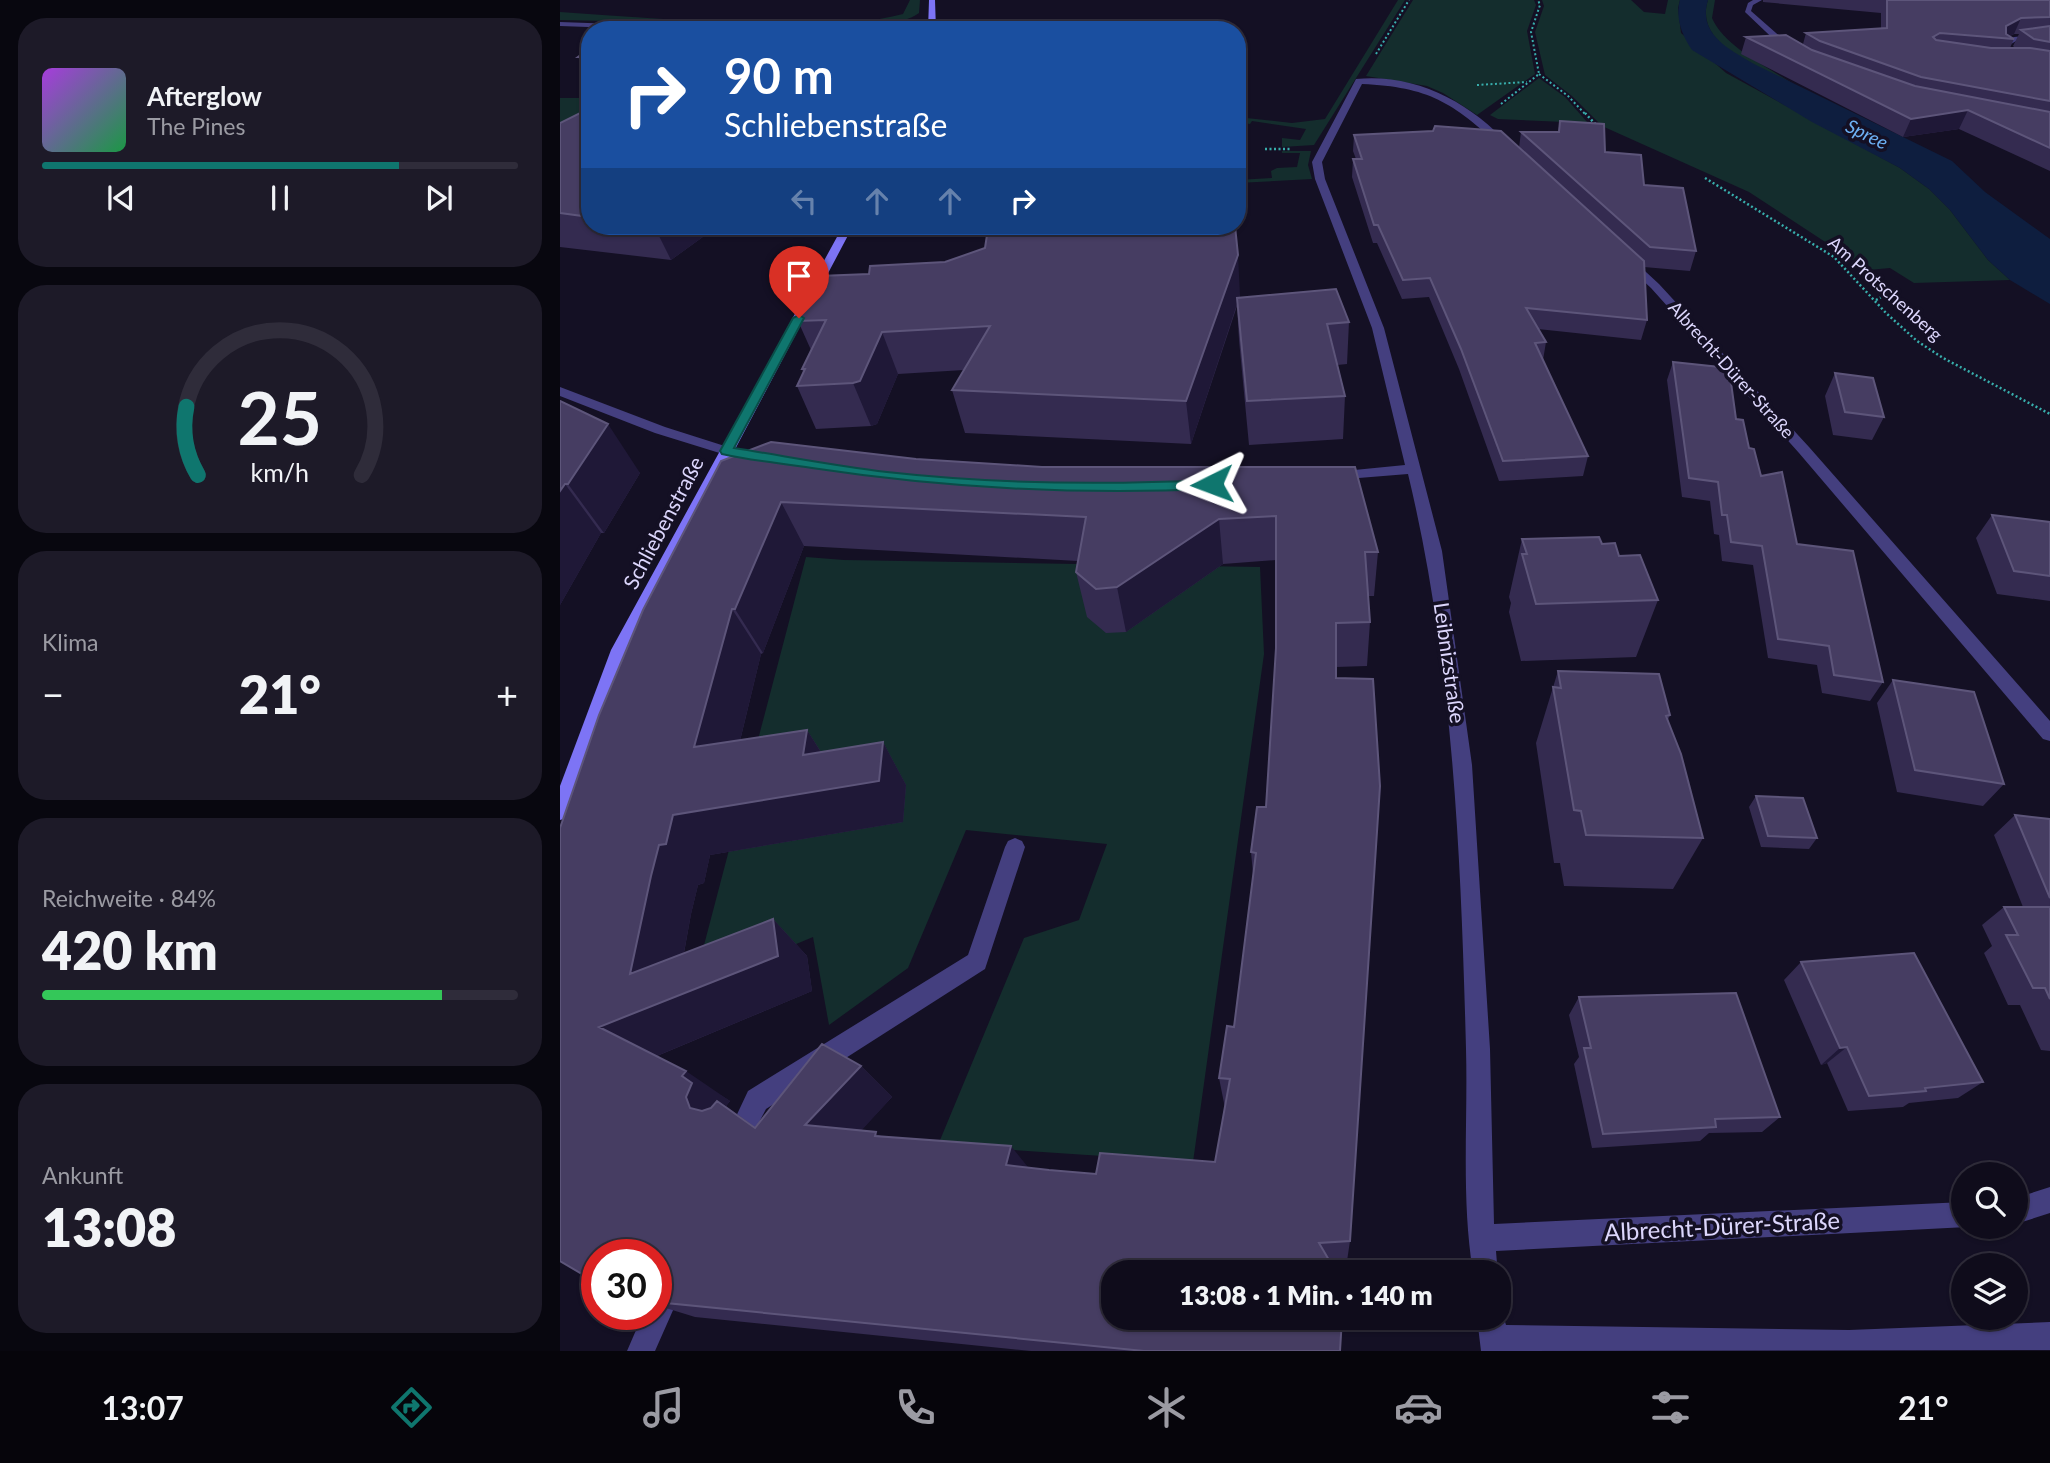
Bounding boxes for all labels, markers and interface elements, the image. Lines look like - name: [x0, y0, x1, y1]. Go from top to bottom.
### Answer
- text: 90 m: [724, 46, 834, 104]
- icon: right: [609, 49, 700, 140]
- text: Afterglow: [147, 80, 262, 112]
- text: Schliebenstraße: [724, 105, 947, 144]
- text: The Pines: [147, 112, 245, 140]
- water label: Spree: [1842, 114, 1892, 153]
- icon: previous: [102, 179, 140, 217]
- icon: pause: [261, 179, 299, 217]
- icon: next: [420, 179, 458, 217]
- icon: left: [785, 182, 823, 220]
- icon: ahead: [858, 182, 896, 220]
- icon: ahead: [931, 182, 969, 220]
- icon: right: [1004, 182, 1042, 220]
- street label: Am Protschenberg: [1824, 231, 1947, 345]
- pin: [769, 246, 829, 318]
- icon: arrive: [780, 257, 818, 295]
- street label: Albrecht-Dürer-Straße: [1664, 296, 1799, 442]
- text: 25: [238, 373, 322, 461]
- position arrow: [1175, 447, 1249, 521]
- street label: Schliebenstraße: [617, 452, 708, 593]
- text: km/h: [251, 457, 309, 487]
- street label: Leibnizstraße: [1430, 601, 1471, 725]
- text: Klima: [42, 628, 99, 656]
- text: 21°: [239, 663, 321, 725]
- text: −: [42, 671, 64, 717]
- text: +: [496, 671, 518, 717]
- text: Reichweite · 84%: [42, 884, 216, 912]
- text: 420 km: [42, 919, 218, 981]
- text: Ankunft: [42, 1161, 123, 1189]
- map controls: [1951, 1162, 2028, 1330]
- button: search: [1951, 1162, 2028, 1239]
- text: 13:08: [42, 1196, 176, 1258]
- street label: Albrecht-Dürer-Straße: [1603, 1205, 1841, 1246]
- speed limit sign: 30: [581, 1239, 672, 1330]
- button: layers: [1951, 1253, 2028, 1330]
- text: 13:08 · 1 Min. · 140 m: [1179, 1279, 1433, 1311]
- icon: directions: [387, 1383, 436, 1432]
- icon: music: [639, 1383, 688, 1432]
- icon: phone: [891, 1383, 940, 1432]
- icon: climate: [1142, 1383, 1191, 1432]
- icon: car: [1394, 1383, 1443, 1432]
- icon: filters: [1646, 1383, 1695, 1432]
- text: 13:07: [101, 1388, 184, 1427]
- text: 21°: [1898, 1388, 1948, 1427]

